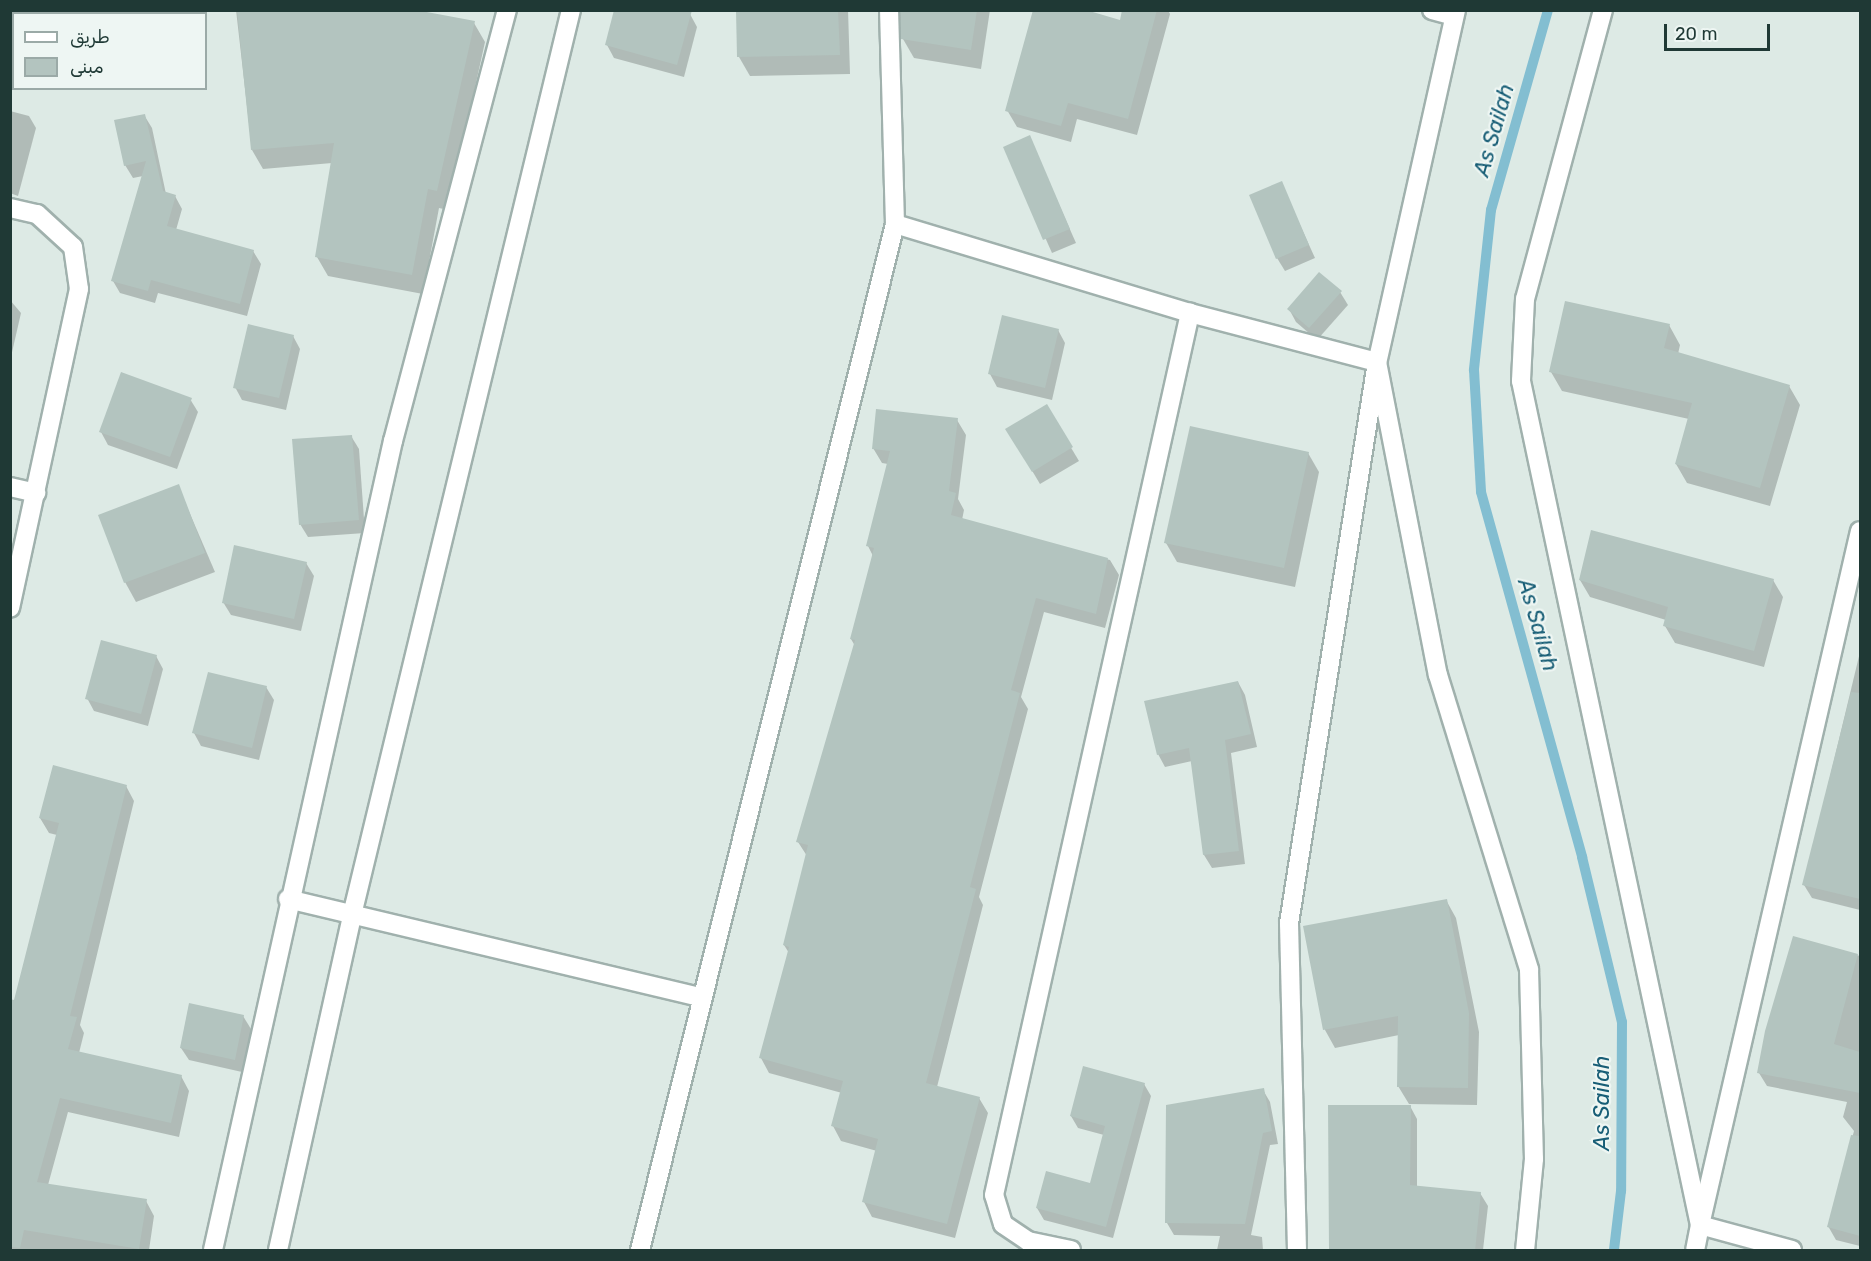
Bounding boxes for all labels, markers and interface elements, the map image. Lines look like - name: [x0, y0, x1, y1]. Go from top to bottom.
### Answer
- legend: [12, 12, 207, 90]
- scale bar: [1667, 12, 1774, 50]
- text: 20 m: [1675, 23, 1717, 45]
- text: طريق: [70, 26, 110, 48]
- text: مبنى: [70, 56, 104, 78]
- water label: As Sailah: [1468, 81, 1520, 179]
- water label: As Sailah: [1512, 576, 1564, 674]
- water label: As Sailah: [1589, 1056, 1615, 1150]

